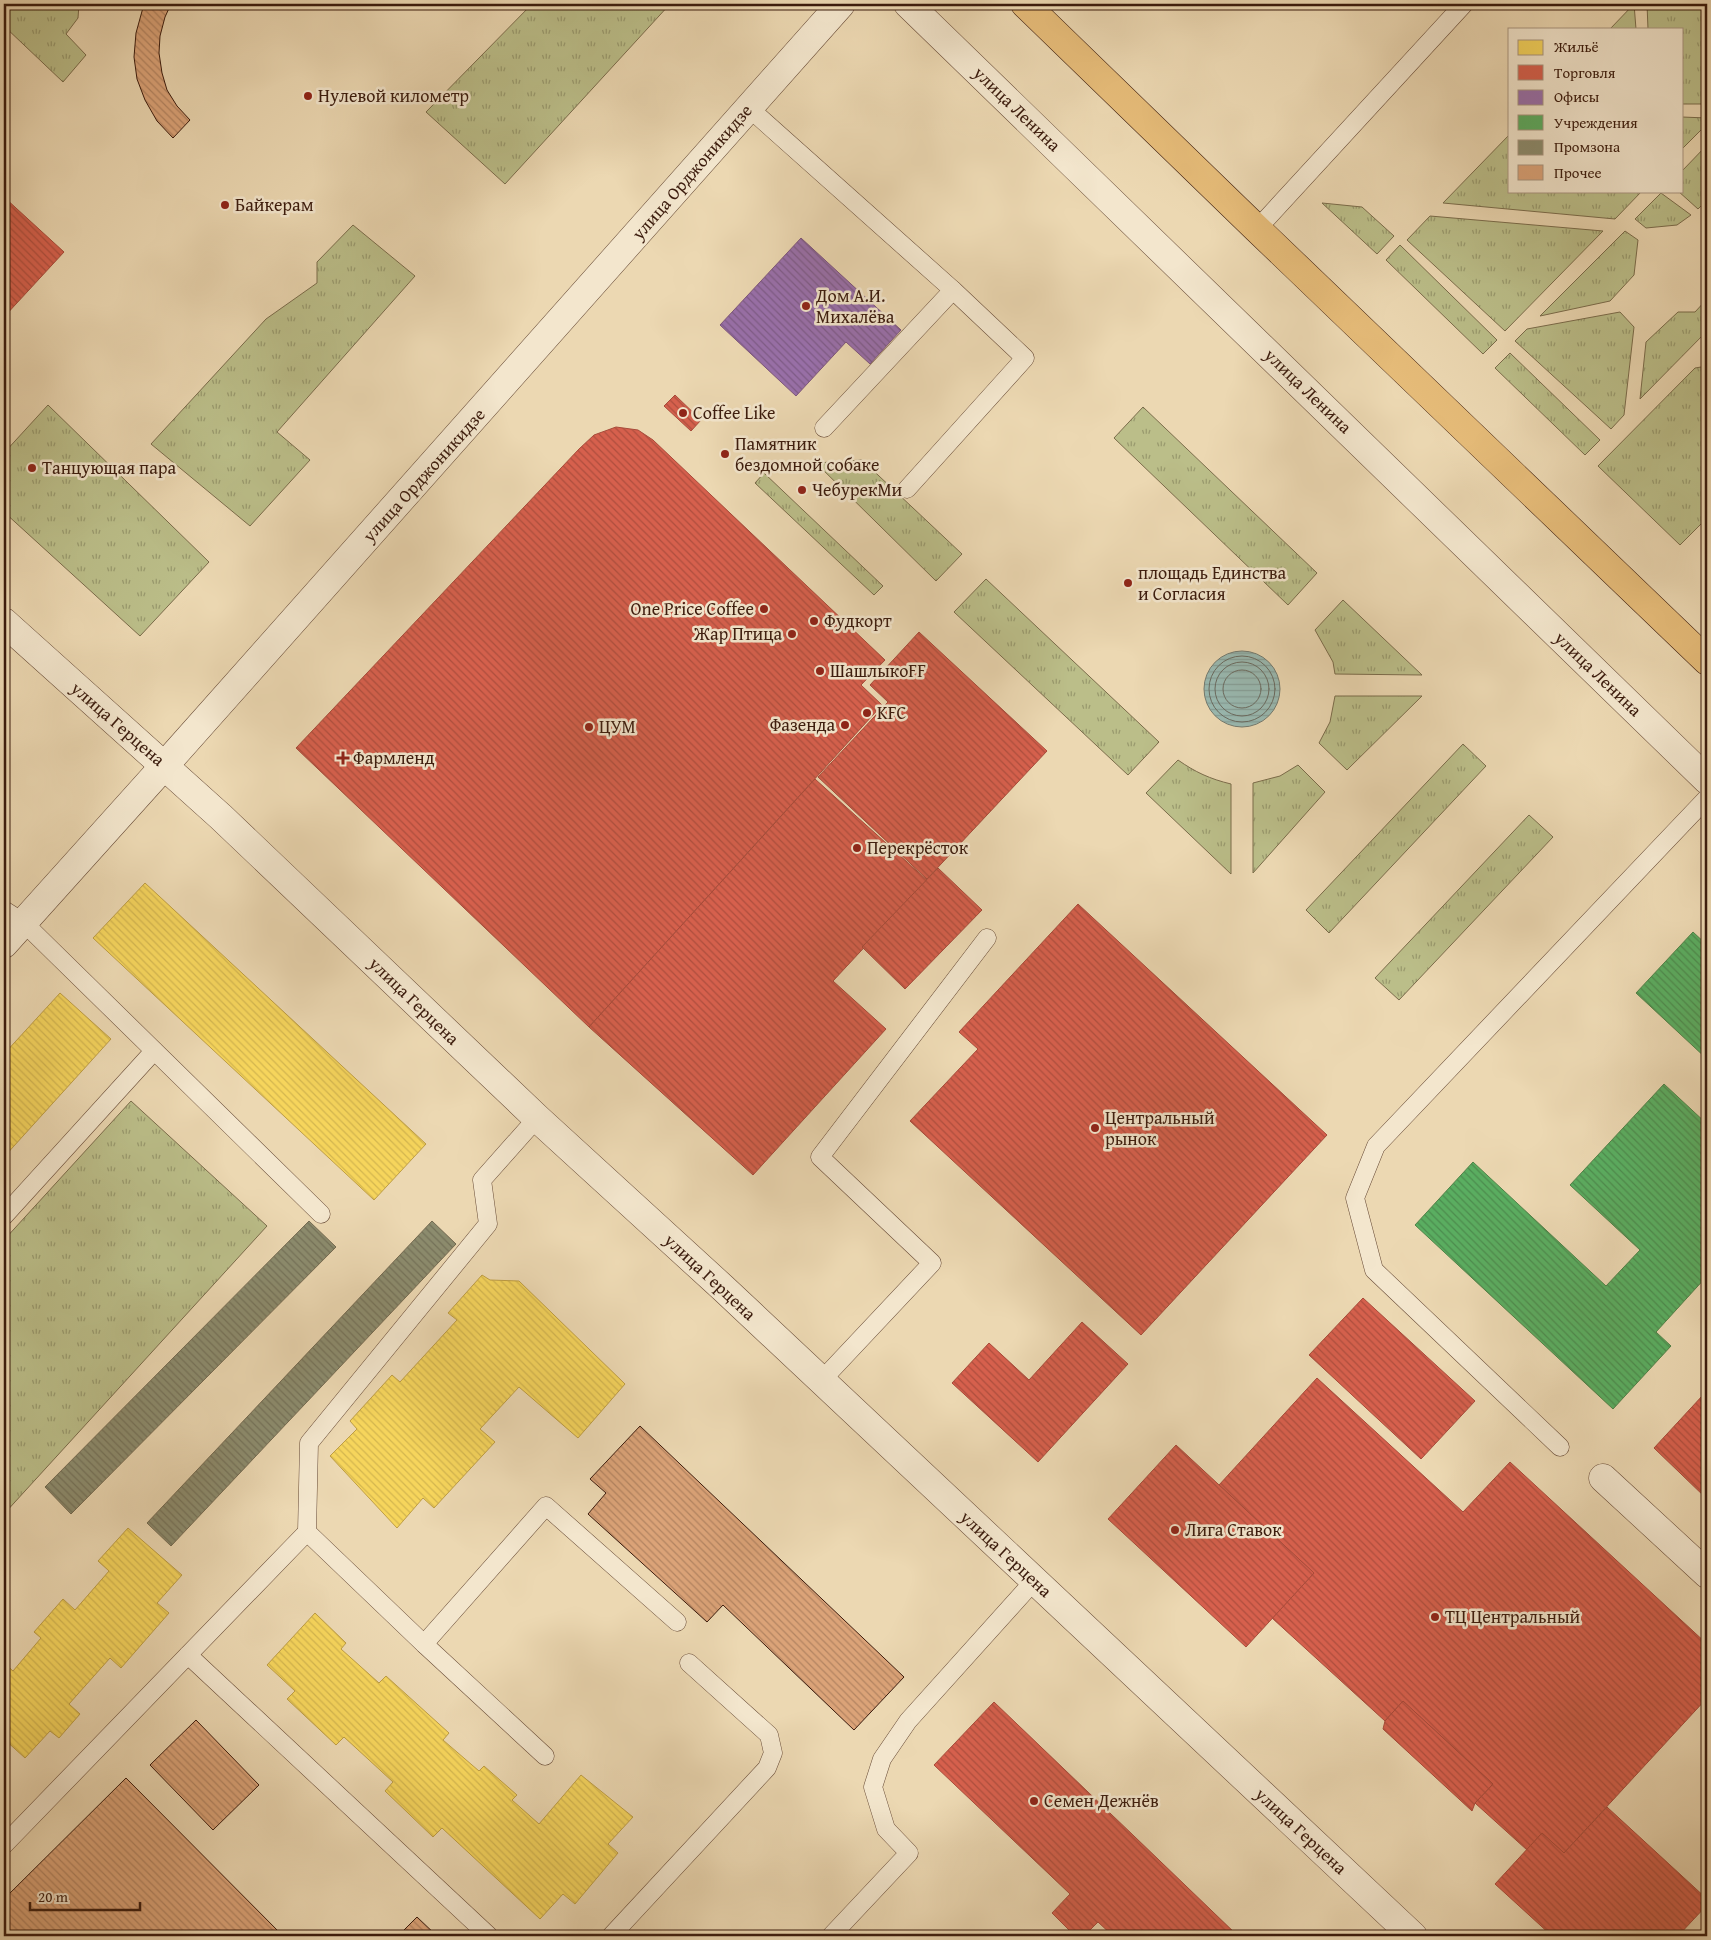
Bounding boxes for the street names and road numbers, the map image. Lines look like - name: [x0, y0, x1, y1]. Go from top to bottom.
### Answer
- street label: улица Ленина: [967, 59, 1068, 158]
- street label: улица Орджоникидзе: [624, 98, 758, 246]
- street label: улица Ленина: [1258, 341, 1359, 440]
- street label: улица Орджоникидзе: [355, 401, 491, 549]
- street label: улица Ленина: [1548, 624, 1649, 723]
- street label: улица Герцена: [65, 674, 172, 773]
- street label: улица Герцена: [362, 950, 466, 1051]
- street label: улица Герцена: [658, 1226, 763, 1327]
- street label: улица Герцена: [954, 1503, 1059, 1604]
- street label: улица Герцена: [1249, 1780, 1354, 1881]

